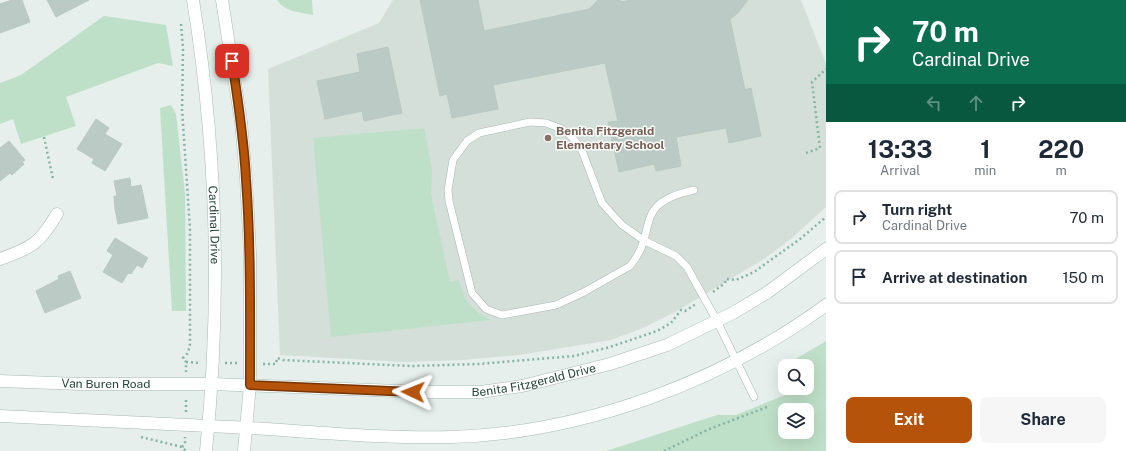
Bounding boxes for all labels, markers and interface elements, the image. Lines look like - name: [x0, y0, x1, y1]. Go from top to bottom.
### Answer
- text: 70 m: [912, 15, 979, 48]
- icon: right: [846, 16, 898, 68]
- pin: [215, 44, 249, 78]
- text: Cardinal Drive: [912, 49, 1030, 70]
- icon: arrive: [221, 50, 243, 72]
- icon: left: [923, 92, 945, 114]
- icon: ahead: [965, 92, 987, 114]
- icon: right: [1007, 92, 1029, 114]
- place label: Benita Fitzgerald Elementary School: [556, 124, 665, 152]
- marker: Benita Fitzgerald Elementary School: [543, 133, 553, 143]
- text: 13:33: [868, 135, 932, 163]
- text: 1: [980, 135, 990, 163]
- text: 220: [1038, 135, 1084, 163]
- text: Arrival: [880, 163, 920, 178]
- text: min: [974, 163, 996, 178]
- text: m: [1056, 163, 1067, 178]
- street label: Cardinal Drive: [206, 185, 222, 264]
- text: Turn right: [882, 201, 952, 218]
- icon: right: [848, 206, 870, 228]
- text: 70 m: [1069, 209, 1104, 226]
- text: Cardinal Drive: [882, 218, 967, 233]
- icon: arrive: [848, 266, 870, 288]
- text: Arrive at destination: [882, 269, 1027, 286]
- text: 150 m: [1062, 269, 1104, 286]
- map controls: [778, 359, 814, 439]
- button: search: [778, 359, 814, 395]
- street label: Benita Fitzgerald Drive: [471, 361, 597, 399]
- position arrow: [392, 371, 434, 413]
- street label: Van Buren Road: [61, 376, 150, 391]
- button: Exit: [846, 397, 972, 443]
- button: Share: [980, 397, 1106, 443]
- button: layers: [778, 403, 814, 439]

